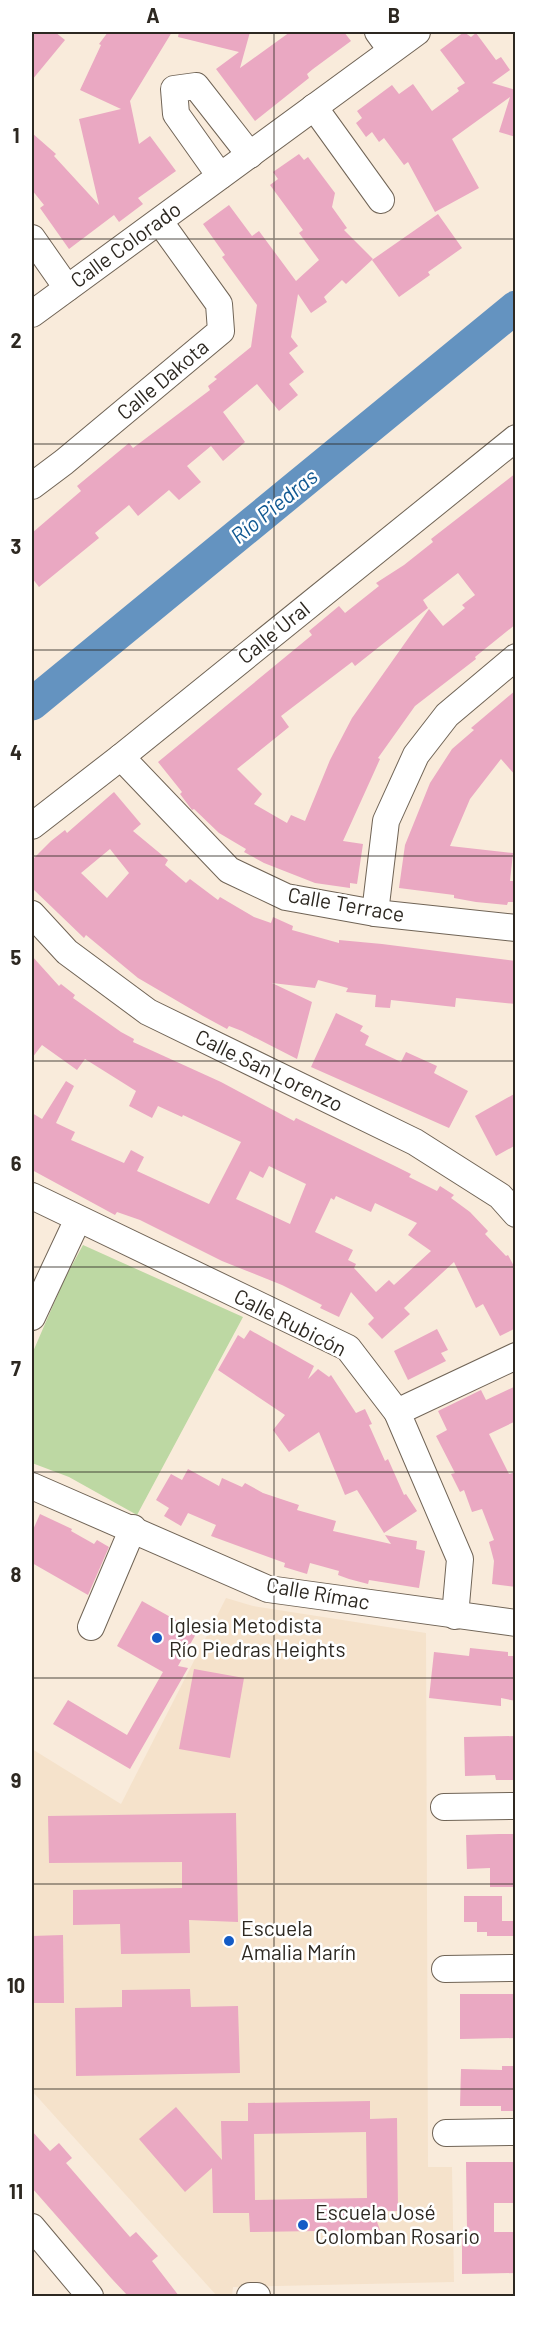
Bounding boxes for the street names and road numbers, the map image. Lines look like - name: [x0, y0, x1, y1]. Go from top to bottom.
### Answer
- street label: Calle Colorado: [65, 195, 185, 292]
- street label: Calle Dakota: [111, 333, 213, 424]
- street label: Calle Ural: [232, 595, 314, 668]
- street label: Calle Terrace: [286, 881, 407, 926]
- street label: Calle San Lorenzo: [192, 1023, 348, 1116]
- street label: Calle Rubicón: [230, 1283, 351, 1361]
- street label: Calle Rímac: [265, 1571, 372, 1614]

